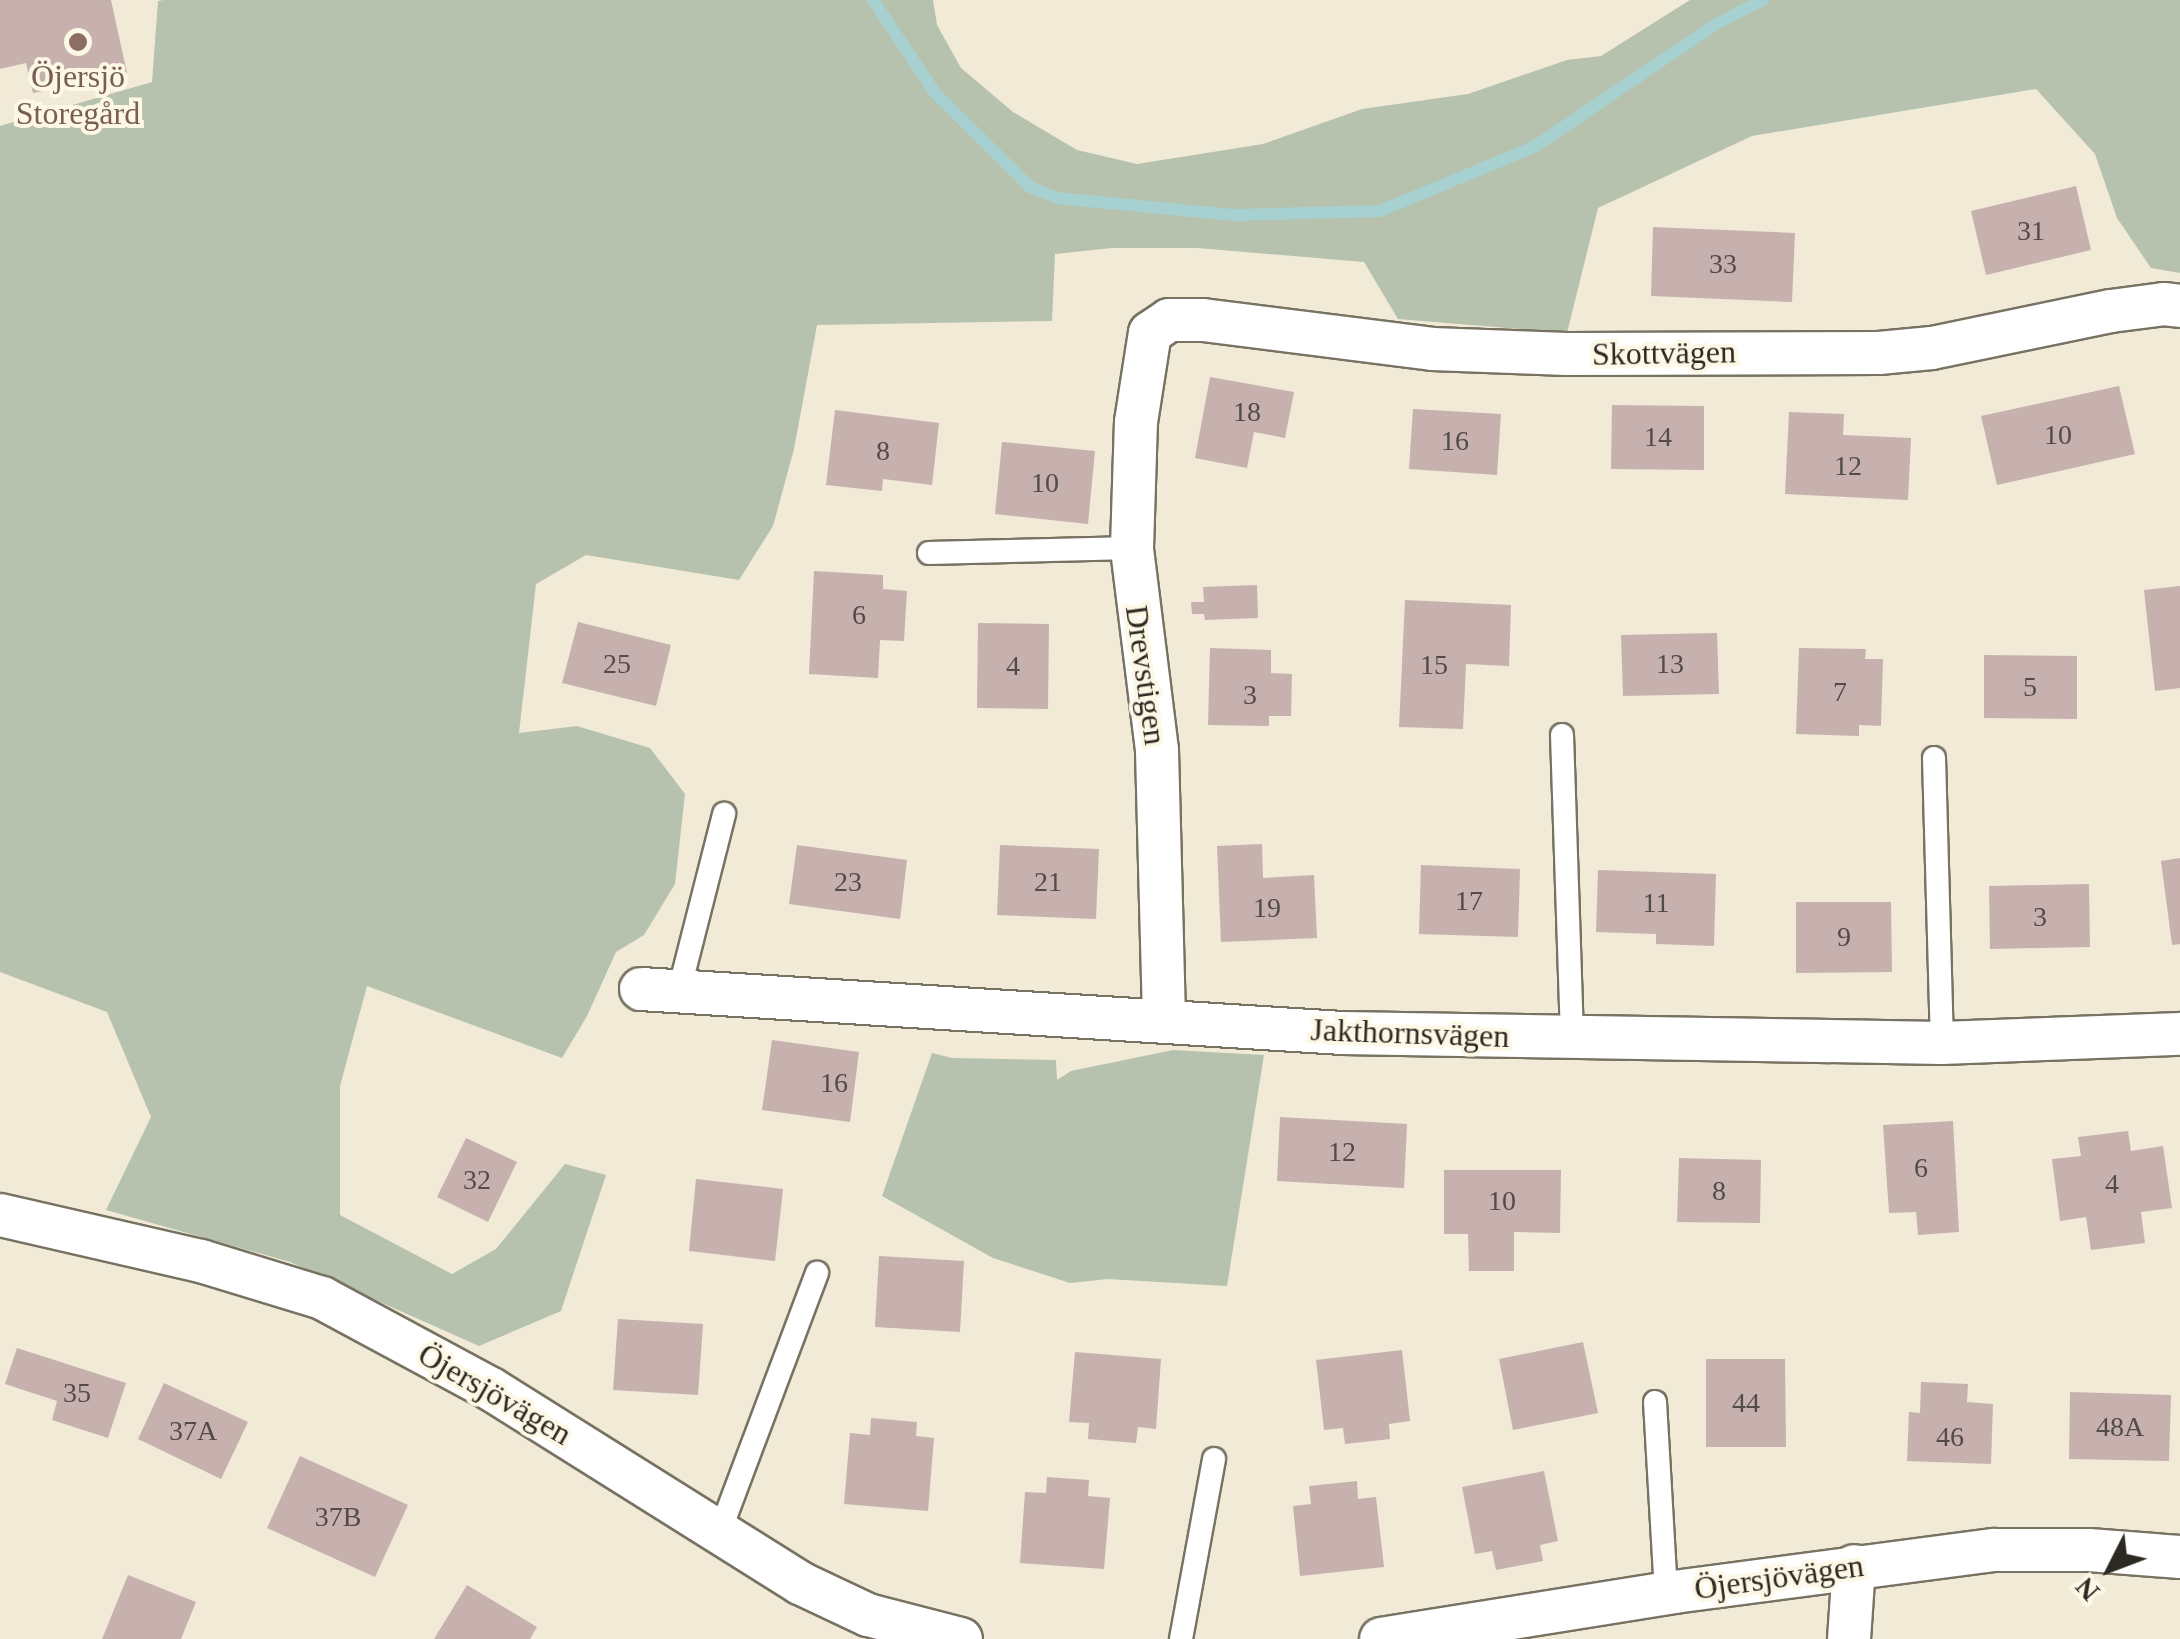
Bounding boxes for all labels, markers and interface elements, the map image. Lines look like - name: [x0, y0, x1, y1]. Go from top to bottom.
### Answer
- marker: Öjersjö Storegård: [67, 31, 89, 53]
- place label: Öjersjö Storegård: [16, 58, 140, 133]
- house number: 31: [2017, 214, 2045, 248]
- house number: 33: [1709, 247, 1737, 281]
- street label: Skottvägen: [1592, 333, 1736, 373]
- house number: 18: [1233, 395, 1261, 429]
- house number: 10: [2044, 418, 2072, 452]
- house number: 14: [1644, 420, 1672, 454]
- house number: 16: [1441, 424, 1469, 458]
- house number: 8: [876, 434, 890, 468]
- house number: 12: [1834, 449, 1862, 483]
- house number: 10: [1031, 466, 1059, 500]
- house number: 6: [852, 598, 866, 632]
- street label: Drevstigen: [1117, 603, 1175, 747]
- house number: 25: [603, 647, 631, 681]
- house number: 13: [1656, 647, 1684, 681]
- house number: 15: [1420, 648, 1448, 682]
- house number: 4: [1006, 649, 1020, 683]
- house number: 5: [2023, 670, 2037, 704]
- house number: 7: [1833, 675, 1847, 709]
- house number: 3: [1243, 678, 1257, 712]
- house number: 23: [834, 865, 862, 899]
- house number: 21: [1034, 865, 1062, 899]
- house number: 17: [1455, 884, 1483, 918]
- house number: 11: [1643, 886, 1669, 920]
- house number: 19: [1253, 891, 1281, 925]
- house number: 3: [2033, 900, 2047, 934]
- house number: 9: [1837, 920, 1851, 954]
- street label: Jakthornsvägen: [1310, 1010, 1510, 1056]
- house number: 16: [820, 1066, 848, 1100]
- house number: 12: [1328, 1135, 1356, 1169]
- house number: 6: [1914, 1151, 1928, 1185]
- house number: 32: [463, 1163, 491, 1197]
- house number: 4: [2105, 1167, 2119, 1201]
- house number: 8: [1712, 1174, 1726, 1208]
- house number: 10: [1488, 1184, 1516, 1218]
- street label: Öjersjövägen: [412, 1335, 578, 1453]
- house number: 35: [63, 1376, 91, 1410]
- house number: 44: [1732, 1386, 1760, 1420]
- house number: 48A: [2096, 1410, 2144, 1444]
- house number: 37A: [169, 1414, 217, 1448]
- house number: 46: [1936, 1420, 1964, 1454]
- house number: 37B: [315, 1500, 361, 1534]
- north arrow: [2060, 1519, 2160, 1619]
- street label: Öjersjövägen: [1692, 1546, 1866, 1608]
- text: N: [2069, 1572, 2106, 1607]

